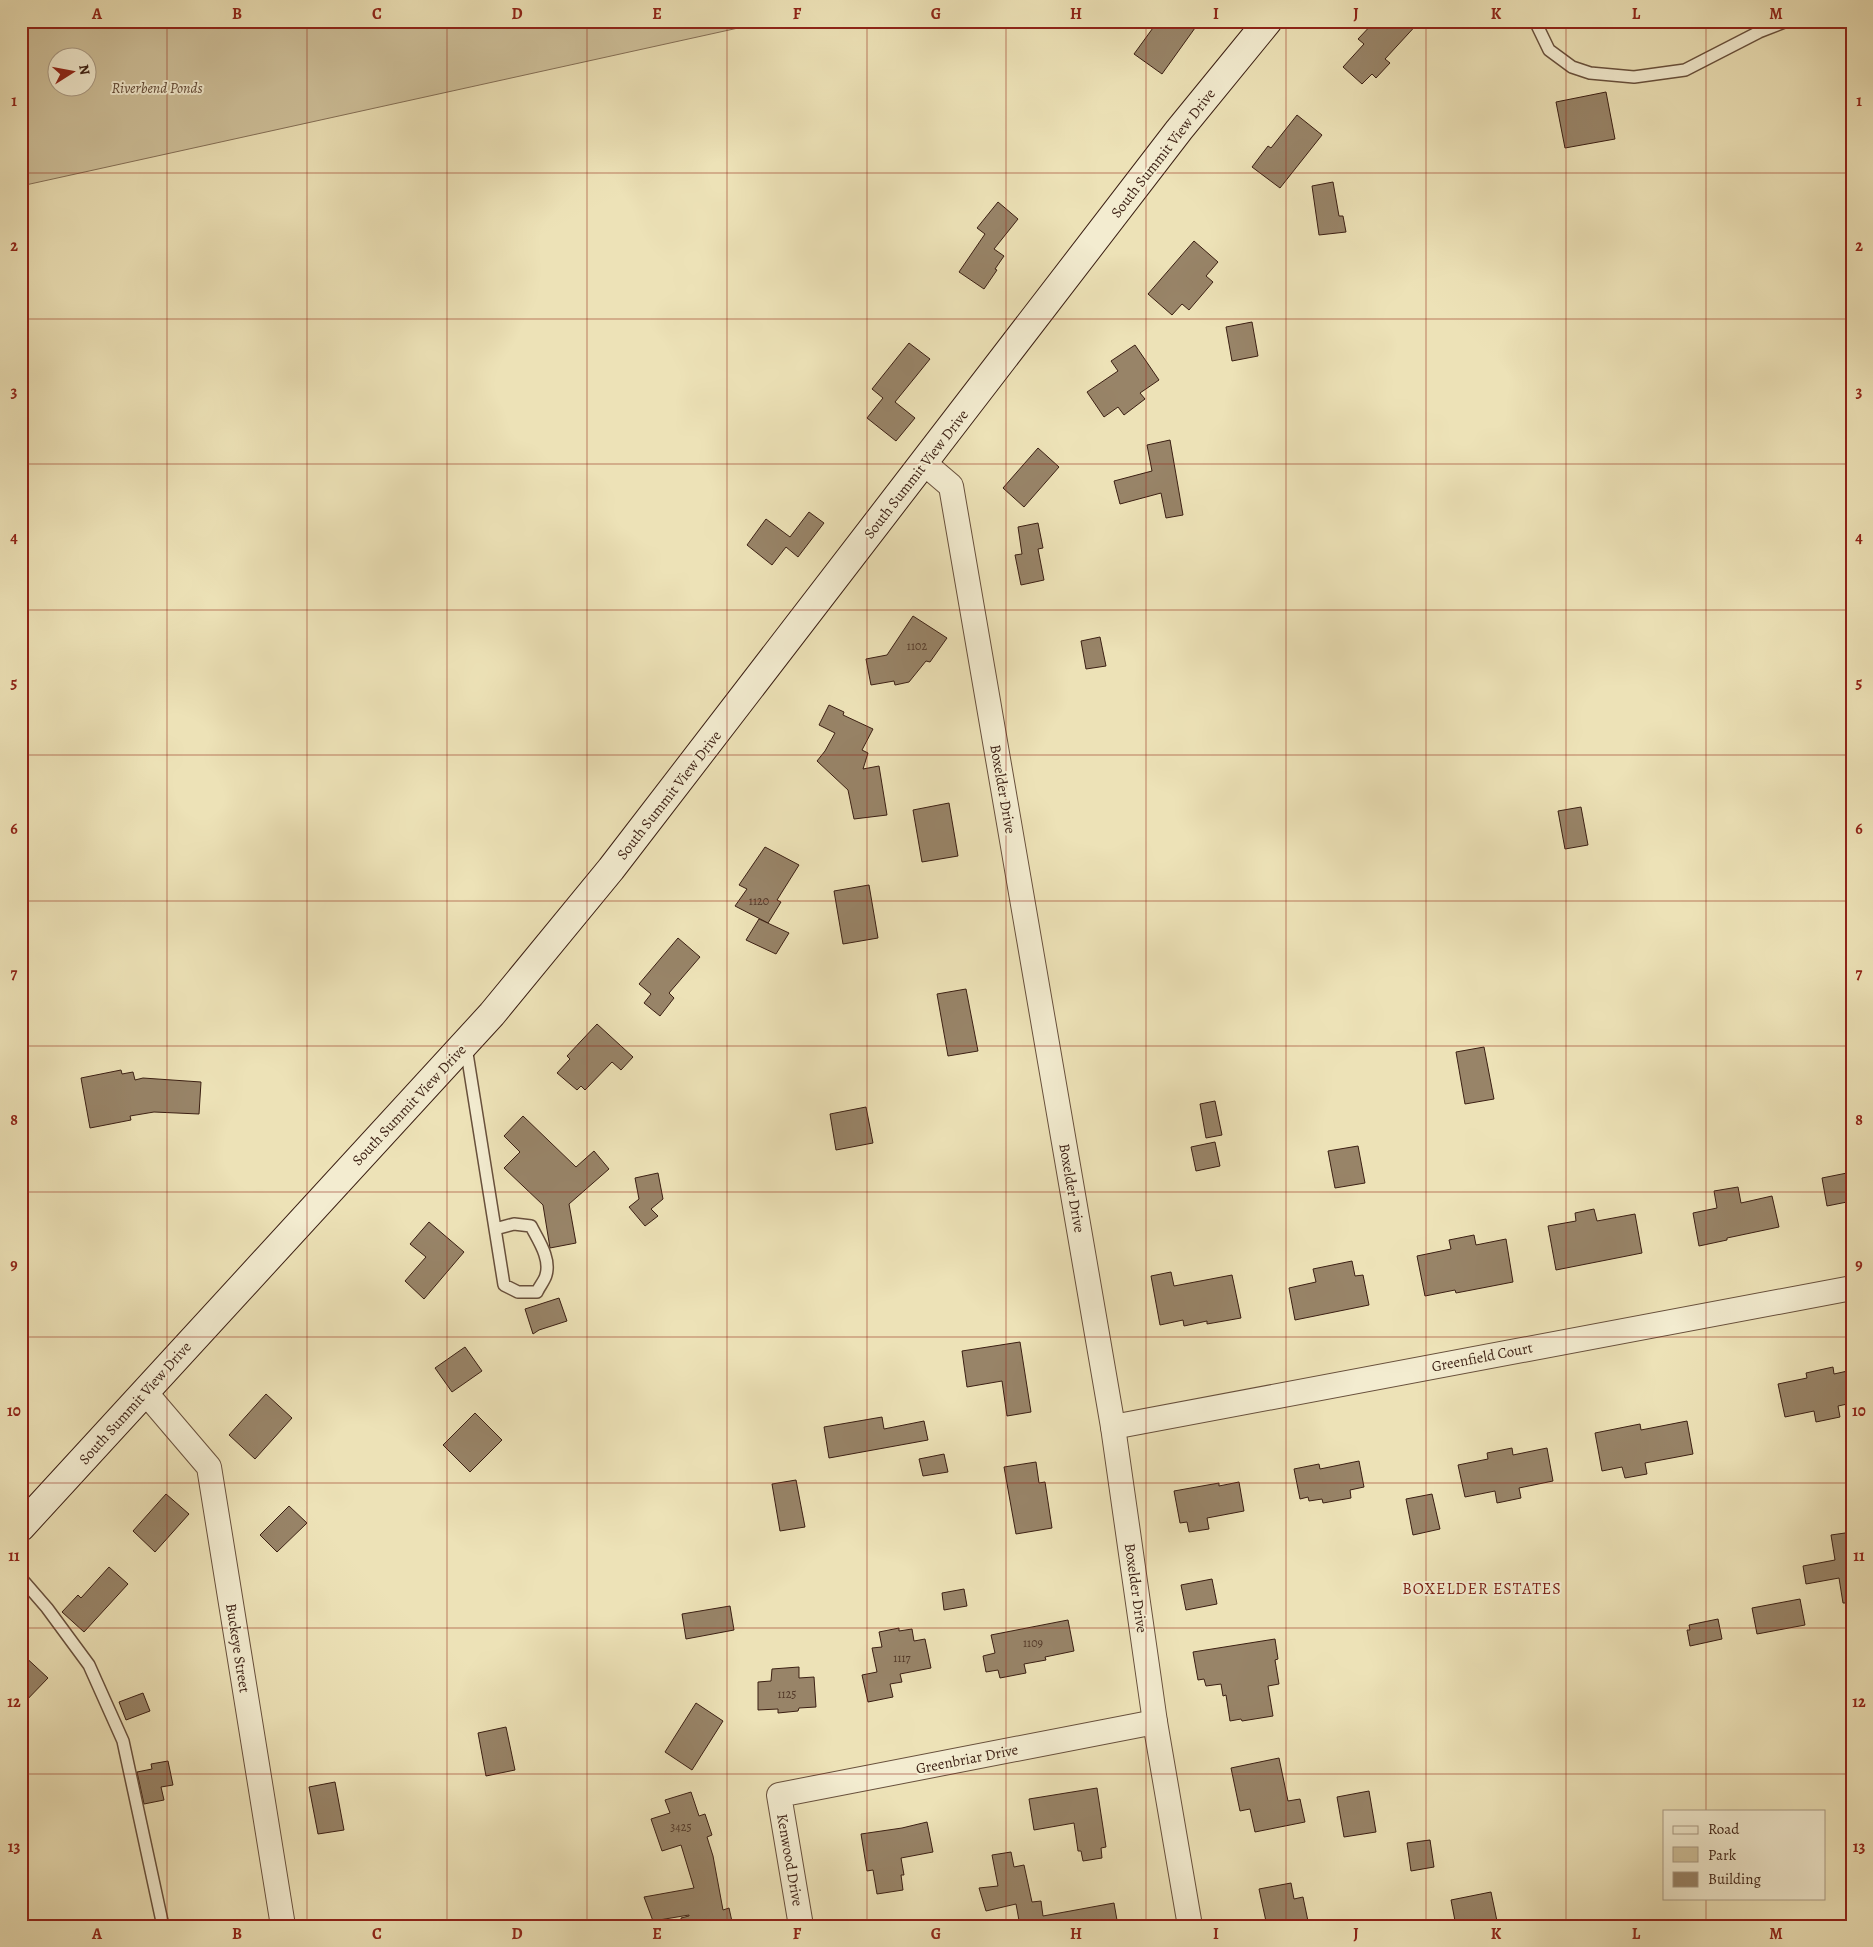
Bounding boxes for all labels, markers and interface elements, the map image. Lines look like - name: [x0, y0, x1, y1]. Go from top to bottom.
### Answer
- text: A: [91, 3, 103, 25]
- text: B: [232, 3, 242, 25]
- text: C: [372, 3, 382, 25]
- text: D: [511, 3, 523, 25]
- text: E: [652, 3, 662, 25]
- text: F: [793, 3, 802, 25]
- text: G: [931, 3, 941, 25]
- text: H: [1070, 3, 1082, 25]
- text: I: [1213, 3, 1219, 25]
- text: J: [1353, 3, 1359, 25]
- text: K: [1491, 3, 1502, 25]
- text: L: [1632, 3, 1641, 25]
- text: M: [1769, 3, 1783, 25]
- north arrow: [48, 48, 98, 98]
- text: N: [74, 63, 95, 76]
- park label: Riverbend Ponds: [111, 78, 203, 98]
- street label: South Summit View Drive: [1106, 84, 1220, 222]
- text: 1: [11, 90, 17, 112]
- text: 1: [1856, 90, 1862, 112]
- text: 2: [10, 235, 18, 257]
- text: 2: [1855, 235, 1863, 257]
- text: 3: [11, 381, 18, 403]
- text: 3: [1856, 381, 1863, 403]
- street label: South Summit View Drive: [859, 405, 973, 543]
- text: 4: [10, 527, 18, 549]
- text: 4: [1855, 527, 1863, 549]
- house number: 1102: [907, 638, 927, 654]
- text: 5: [11, 672, 18, 694]
- text: 5: [1856, 672, 1863, 694]
- street label: South Summit View Drive: [612, 726, 726, 864]
- street label: Boxelder Drive: [985, 743, 1021, 835]
- text: 6: [10, 818, 18, 840]
- text: 6: [1855, 818, 1863, 840]
- house number: 1120: [749, 893, 769, 909]
- text: 7: [11, 963, 18, 985]
- text: 7: [1856, 963, 1863, 985]
- street label: South Summit View Drive: [347, 1040, 471, 1170]
- text: 8: [10, 1109, 18, 1131]
- text: 8: [1855, 1109, 1863, 1131]
- street label: Boxelder Drive: [1054, 1142, 1090, 1234]
- text: 9: [10, 1254, 18, 1276]
- text: 9: [1855, 1254, 1863, 1276]
- street label: South Summit View Drive: [74, 1337, 196, 1469]
- street label: Greenfield Court: [1430, 1337, 1534, 1377]
- text: 10: [7, 1400, 21, 1422]
- text: 10: [1852, 1400, 1866, 1422]
- street label: Boxelder Drive: [1120, 1542, 1152, 1634]
- text: 11: [8, 1545, 20, 1567]
- text: 11: [1853, 1545, 1865, 1567]
- district label: BOXELDER ESTATES: [1402, 1578, 1562, 1600]
- street label: Buckeye Street: [221, 1602, 255, 1694]
- house number: 1109: [1023, 1635, 1043, 1651]
- house number: 1117: [893, 1650, 912, 1666]
- house number: 1125: [777, 1686, 797, 1702]
- text: 12: [7, 1691, 21, 1713]
- text: 12: [1852, 1691, 1866, 1713]
- street label: Greenbriar Drive: [914, 1739, 1020, 1779]
- legend: [1663, 1810, 1826, 1900]
- street label: Kenwood Drive: [772, 1812, 808, 1908]
- house number: 3425: [670, 1819, 692, 1835]
- text: Road: [1708, 1819, 1740, 1839]
- text: 13: [8, 1836, 20, 1858]
- text: 13: [1853, 1836, 1865, 1858]
- text: Park: [1708, 1845, 1737, 1865]
- text: Building: [1708, 1869, 1761, 1889]
- text: A: [91, 1923, 103, 1945]
- text: B: [232, 1923, 242, 1945]
- text: C: [372, 1923, 382, 1945]
- text: D: [511, 1923, 523, 1945]
- text: E: [652, 1923, 662, 1945]
- text: F: [793, 1923, 802, 1945]
- text: G: [931, 1923, 941, 1945]
- text: H: [1070, 1923, 1082, 1945]
- text: I: [1213, 1923, 1219, 1945]
- text: J: [1353, 1923, 1359, 1945]
- text: K: [1491, 1923, 1502, 1945]
- text: L: [1632, 1923, 1641, 1945]
- text: M: [1769, 1923, 1783, 1945]

